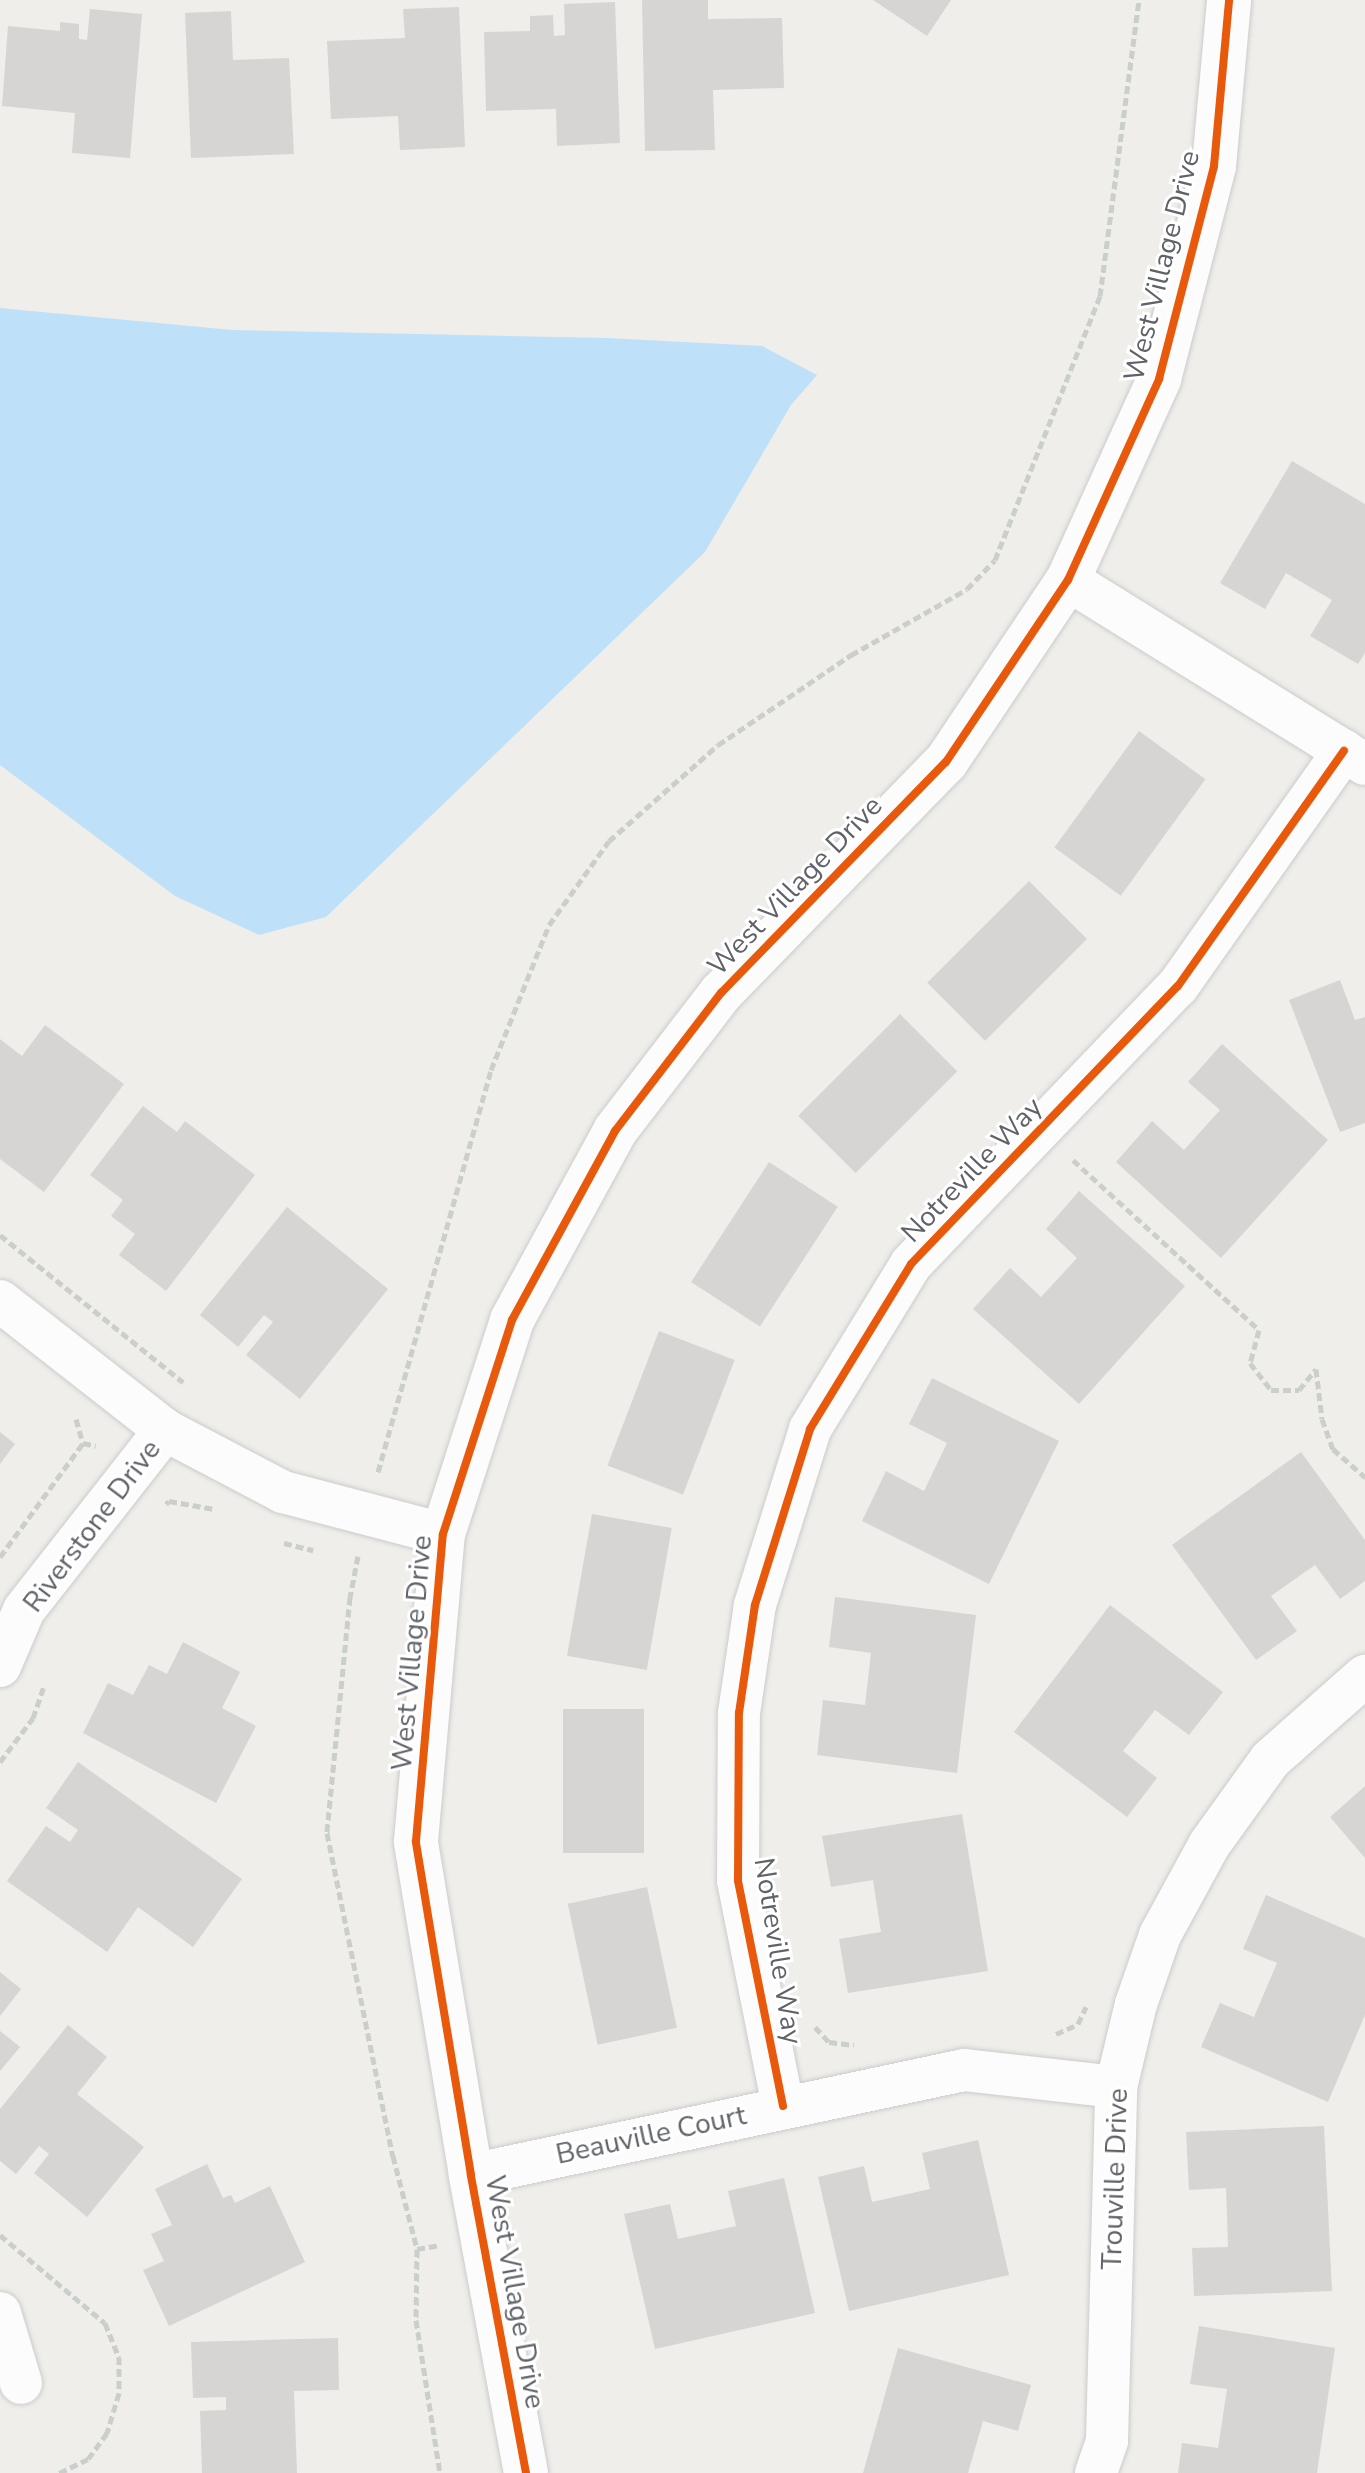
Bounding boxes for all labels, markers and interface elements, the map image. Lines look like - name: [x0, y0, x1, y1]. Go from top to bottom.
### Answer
- street label: West Village Drive: [1117, 147, 1207, 385]
- street label: West Village Drive: [701, 789, 889, 983]
- street label: Notreville Way: [895, 1091, 1049, 1249]
- street label: Riverstone Drive: [16, 1433, 168, 1619]
- street label: West Village Drive: [385, 1534, 439, 1772]
- street label: Notreville Way: [747, 1855, 809, 2047]
- street label: Trouville Drive: [1095, 2088, 1135, 2270]
- street label: Beauville Court: [553, 2098, 749, 2172]
- street label: West Village Drive: [478, 2173, 552, 2411]

